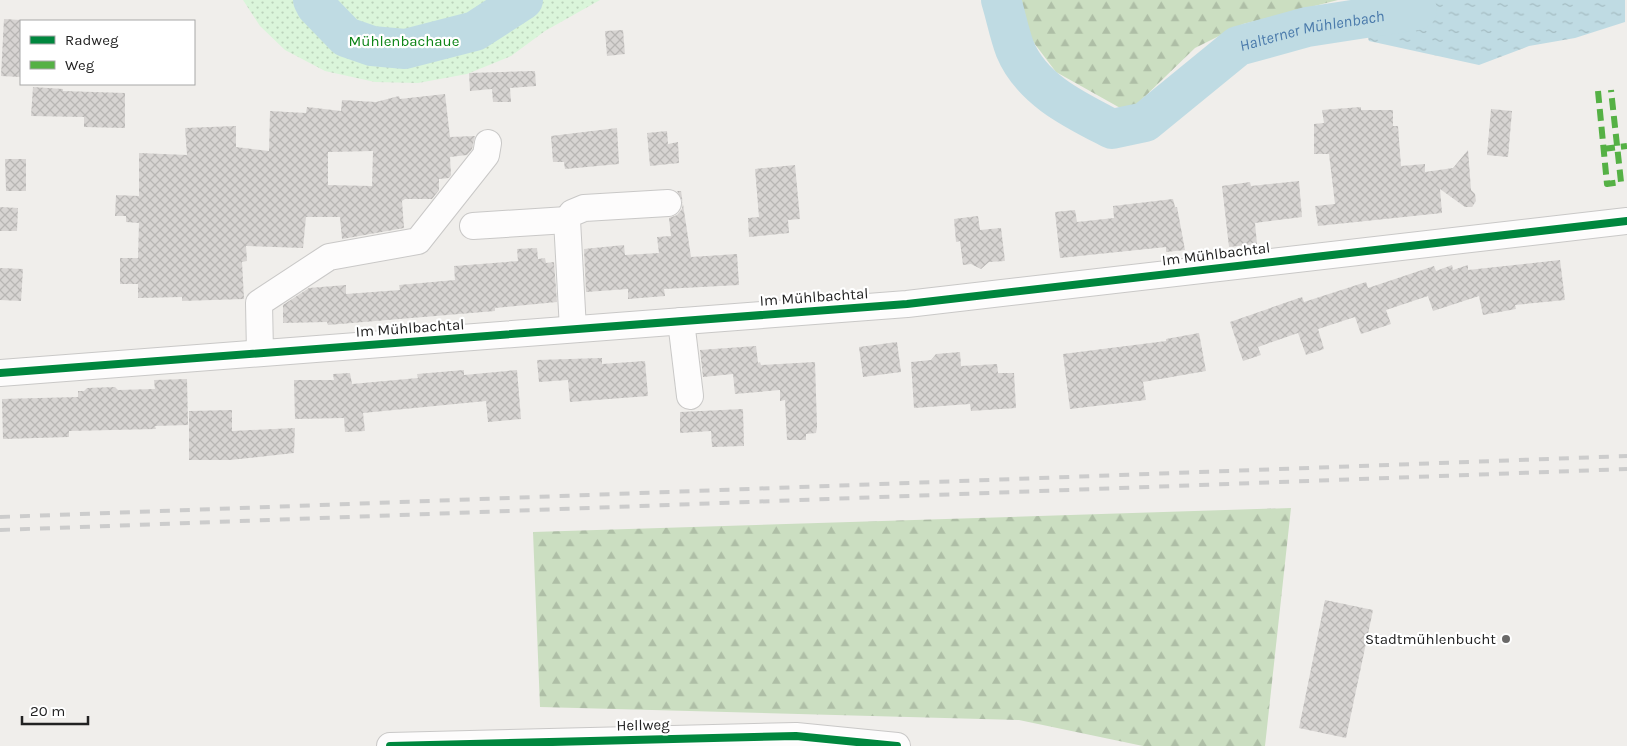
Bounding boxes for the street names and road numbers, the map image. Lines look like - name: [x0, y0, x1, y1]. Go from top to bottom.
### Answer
- street label: Im Mühlbachtal: [1161, 238, 1271, 270]
- street label: Im Mühlbachtal: [759, 284, 869, 310]
- street label: Im Mühlbachtal: [355, 315, 465, 341]
- street label: Hellweg: [616, 716, 670, 734]

